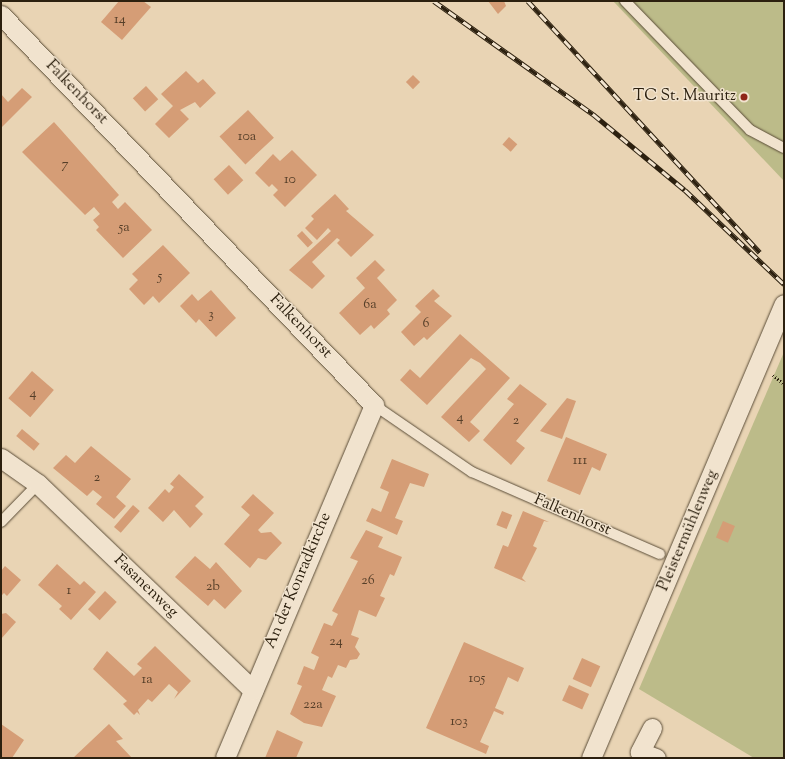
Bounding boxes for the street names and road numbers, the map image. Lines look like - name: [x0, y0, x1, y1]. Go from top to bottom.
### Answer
- street label: Falkenhorst: [41, 57, 111, 129]
- street label: Falkenhorst: [265, 291, 335, 363]
- street label: Pleistermühlenweg: [655, 468, 723, 594]
- street label: Falkenhorst: [531, 491, 613, 541]
- street label: An der Konradkirche: [262, 510, 336, 652]
- street label: Fasanenweg: [109, 552, 181, 622]

